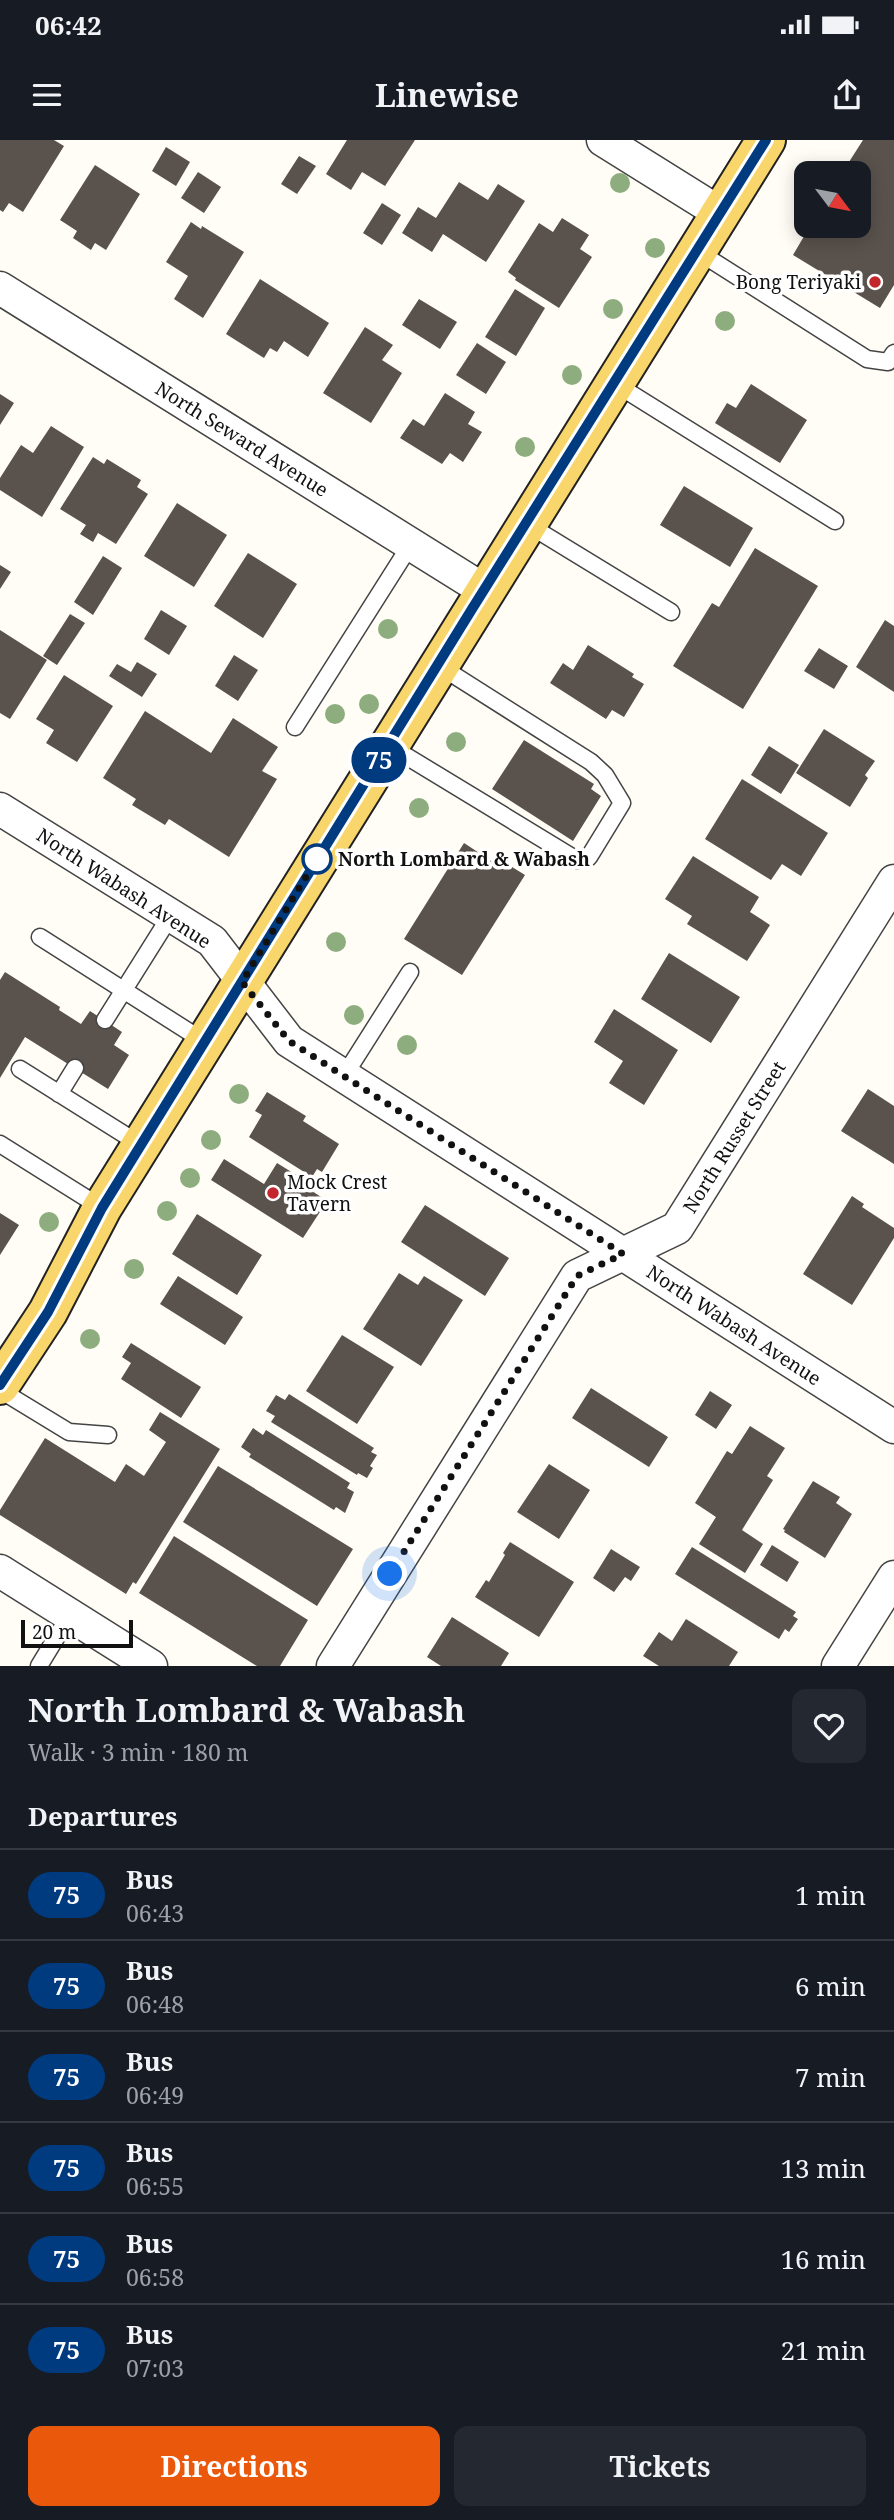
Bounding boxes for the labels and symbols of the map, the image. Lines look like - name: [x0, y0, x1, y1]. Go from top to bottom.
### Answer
- north arrow: [794, 161, 872, 238]
- place label: Bong Teriyaki: [736, 269, 861, 295]
- marker: Bong Teriyaki: [867, 274, 883, 290]
- street label: North Seward Avenue: [151, 375, 333, 503]
- line badge: 75: [348, 737, 410, 783]
- street label: North Wabash Avenue: [32, 822, 216, 954]
- marker: North Lombard & Wabash: [302, 844, 332, 874]
- place label: North Lombard & Wabash: [338, 846, 590, 872]
- street label: North Russet Street: [677, 1056, 791, 1218]
- place label: Mock Crest Tavern: [287, 1169, 388, 1217]
- marker: Mock Crest Tavern: [265, 1185, 281, 1201]
- street label: North Wabash Avenue: [642, 1259, 826, 1391]
- your location: [372, 1556, 407, 1591]
- scale bar: [21, 1617, 133, 1649]

